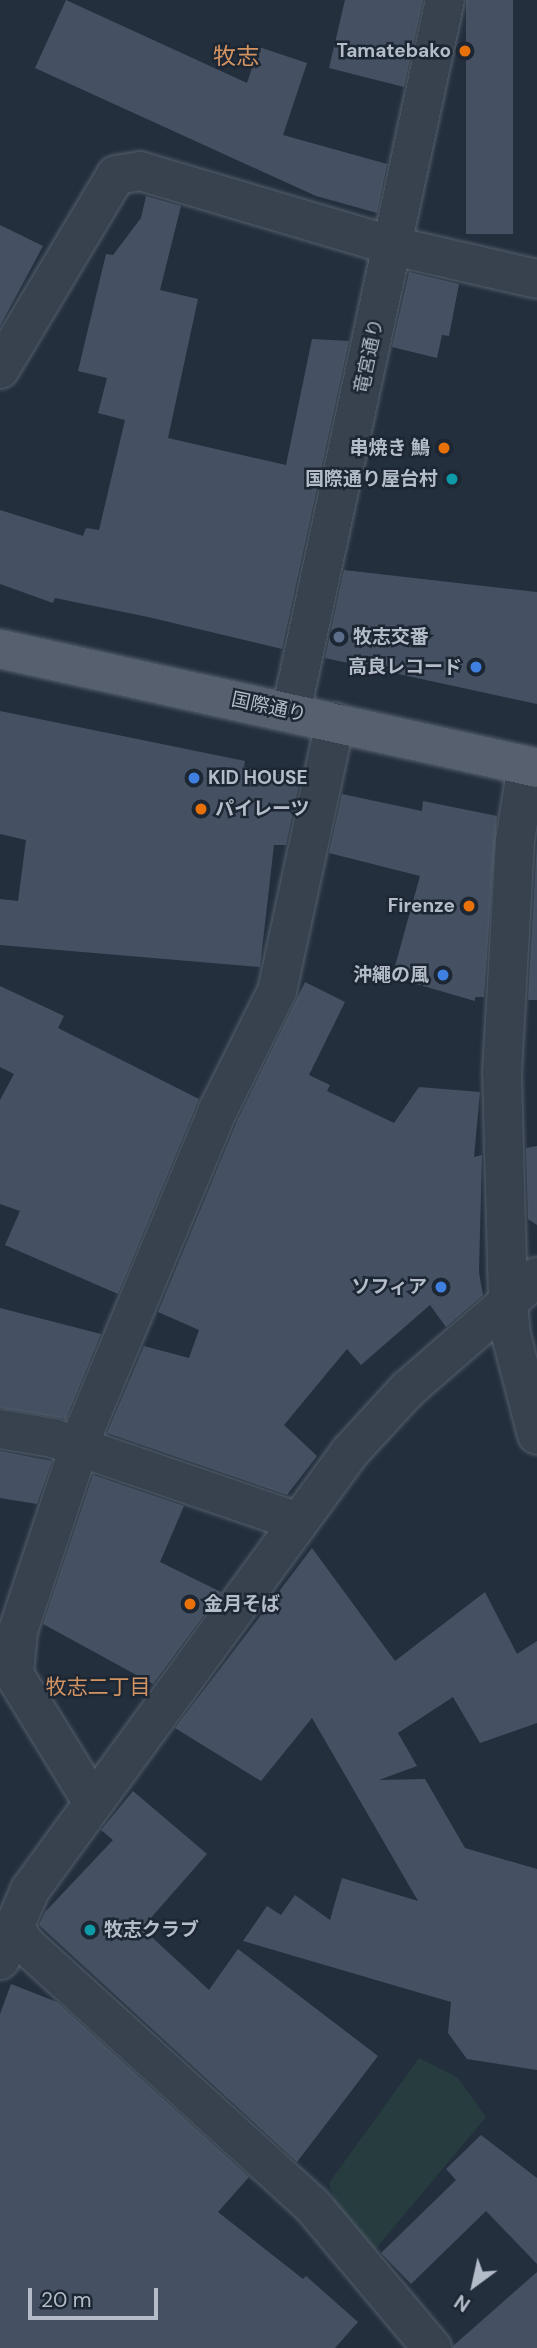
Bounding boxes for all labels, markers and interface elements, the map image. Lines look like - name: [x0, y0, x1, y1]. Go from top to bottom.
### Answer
- place label: Tamatebako: [336, 40, 451, 62]
- district label: 牧志: [213, 42, 259, 70]
- marker: Tamatebako: [457, 43, 473, 59]
- street label: 竜宮通り: [350, 316, 388, 396]
- place label: 串焼き 鷠: [350, 437, 430, 459]
- marker: 串焼き 鷠: [436, 440, 452, 456]
- place label: 国際通り屋台村: [305, 468, 438, 490]
- marker: 国際通り屋台村: [444, 471, 460, 487]
- place label: 牧志交番: [353, 626, 429, 648]
- marker: 牧志交番: [331, 629, 347, 645]
- place label: 高良レコード: [348, 656, 462, 678]
- marker: 高良レコード: [468, 659, 484, 675]
- street label: 国際通り: [229, 688, 309, 726]
- place label: KID HOUSE: [208, 767, 308, 789]
- marker: KID HOUSE: [186, 770, 202, 786]
- place label: パイレーツ: [215, 798, 310, 820]
- marker: パイレーツ: [193, 801, 209, 817]
- place label: Firenze: [388, 895, 455, 917]
- marker: Firenze: [461, 898, 477, 914]
- place label: 沖繩の風: [353, 964, 429, 986]
- marker: 沖繩の風: [435, 967, 451, 983]
- place label: ソフィア: [351, 1276, 427, 1298]
- marker: ソフィア: [433, 1279, 449, 1295]
- place label: 金月そば: [204, 1593, 280, 1615]
- marker: 金月そば: [182, 1596, 198, 1612]
- district label: 牧志二丁目: [46, 1674, 150, 1700]
- place label: 牧志クラブ: [104, 1919, 199, 1941]
- marker: 牧志クラブ: [82, 1922, 98, 1938]
- north arrow: [439, 2250, 509, 2320]
- scale bar: [32, 2274, 161, 2318]
- text: 20 m: [41, 2286, 92, 2314]
- text: N: [450, 2289, 475, 2317]

